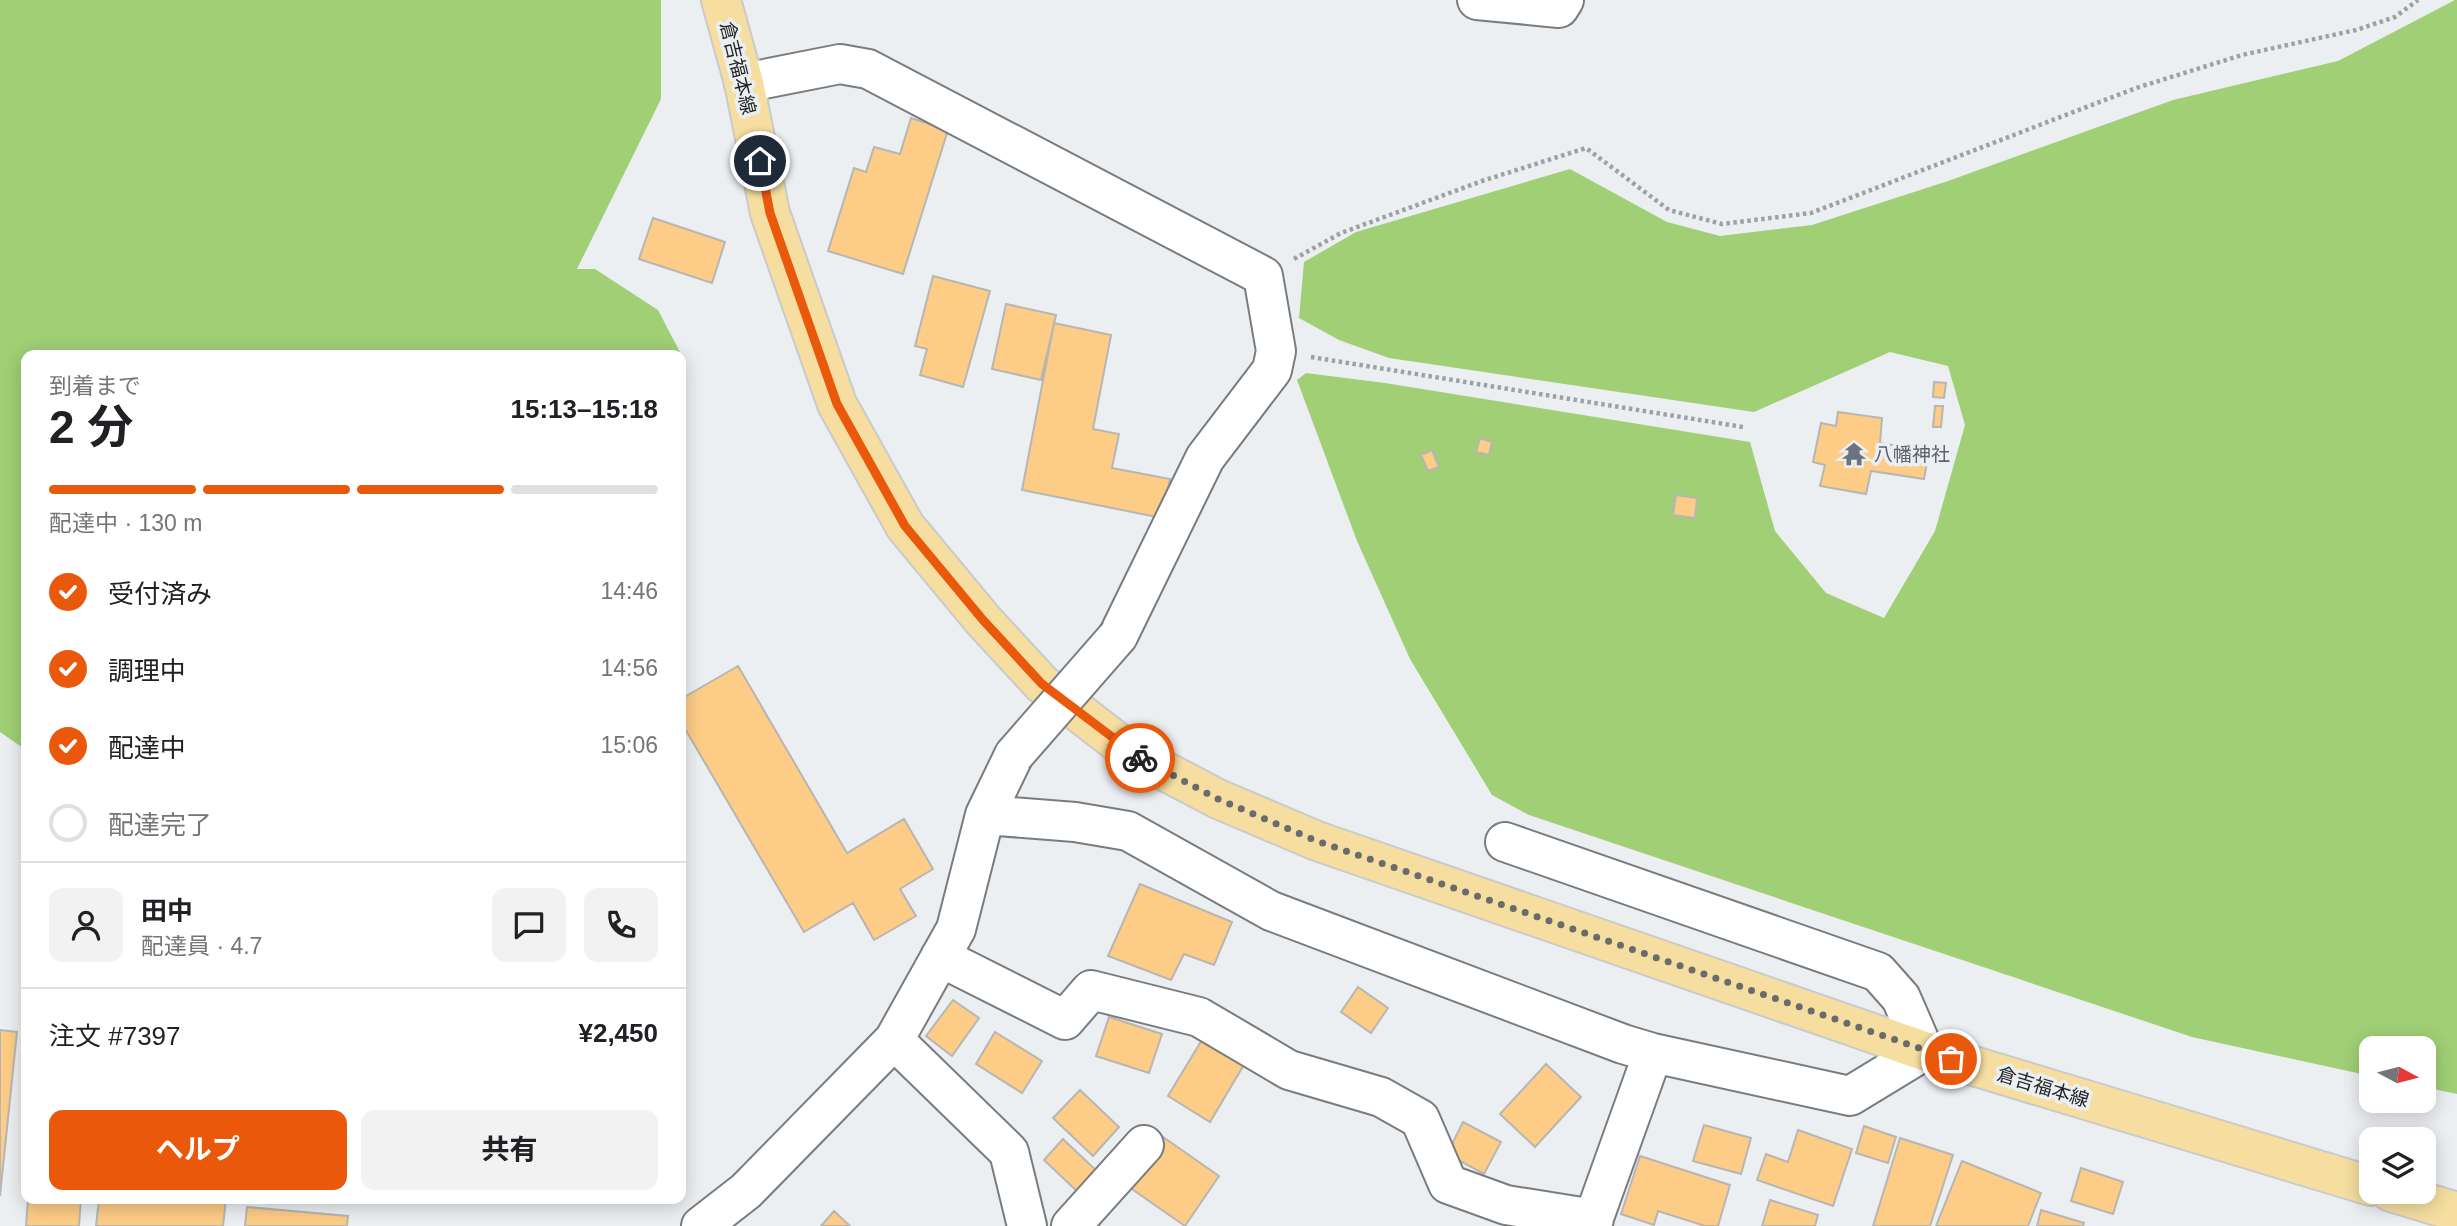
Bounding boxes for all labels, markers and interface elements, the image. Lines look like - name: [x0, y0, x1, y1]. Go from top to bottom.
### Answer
- street label: 倉吉福本線: [716, 19, 760, 117]
- pin: [730, 131, 790, 191]
- icon: home: [741, 142, 779, 180]
- text: 到着まで: [49, 373, 141, 399]
- text: 15:13–15:18: [511, 394, 658, 424]
- text: 2 分: [49, 401, 133, 453]
- temple icon: 八幡神社: [1840, 440, 1868, 468]
- place label: 八幡神社: [1874, 444, 1950, 465]
- text: 配達中 · 130 m: [49, 510, 202, 536]
- icon: check: [49, 573, 87, 611]
- text: 14:46: [600, 578, 658, 604]
- text: 受付済み: [108, 579, 212, 609]
- icon: check: [49, 650, 87, 688]
- text: 14:56: [600, 655, 658, 681]
- text: 調理中: [108, 656, 186, 686]
- courier: [1105, 723, 1175, 793]
- icon: check: [49, 727, 87, 765]
- text: 15:06: [600, 732, 658, 758]
- text: 配達中: [108, 733, 186, 763]
- icon: bike: [1121, 739, 1159, 777]
- text: 配達完了: [108, 810, 212, 840]
- button: person: [49, 888, 123, 962]
- button: chat: [492, 888, 566, 962]
- button: phone: [584, 888, 658, 962]
- text: 田中: [141, 896, 193, 926]
- text: 配達員 · 4.7: [141, 933, 262, 959]
- text: ¥2,450: [578, 1018, 658, 1048]
- text: 注文 #7397: [49, 1021, 181, 1051]
- pin: [1921, 1029, 1981, 1089]
- north arrow: [2359, 1036, 2436, 1113]
- map controls: [2359, 1036, 2436, 1204]
- icon: bag: [1932, 1040, 1970, 1078]
- street label: 倉吉福本線: [1994, 1063, 2092, 1111]
- button: ヘルプ: [49, 1110, 347, 1190]
- button: 共有: [361, 1110, 658, 1190]
- button: layers: [2359, 1127, 2436, 1204]

